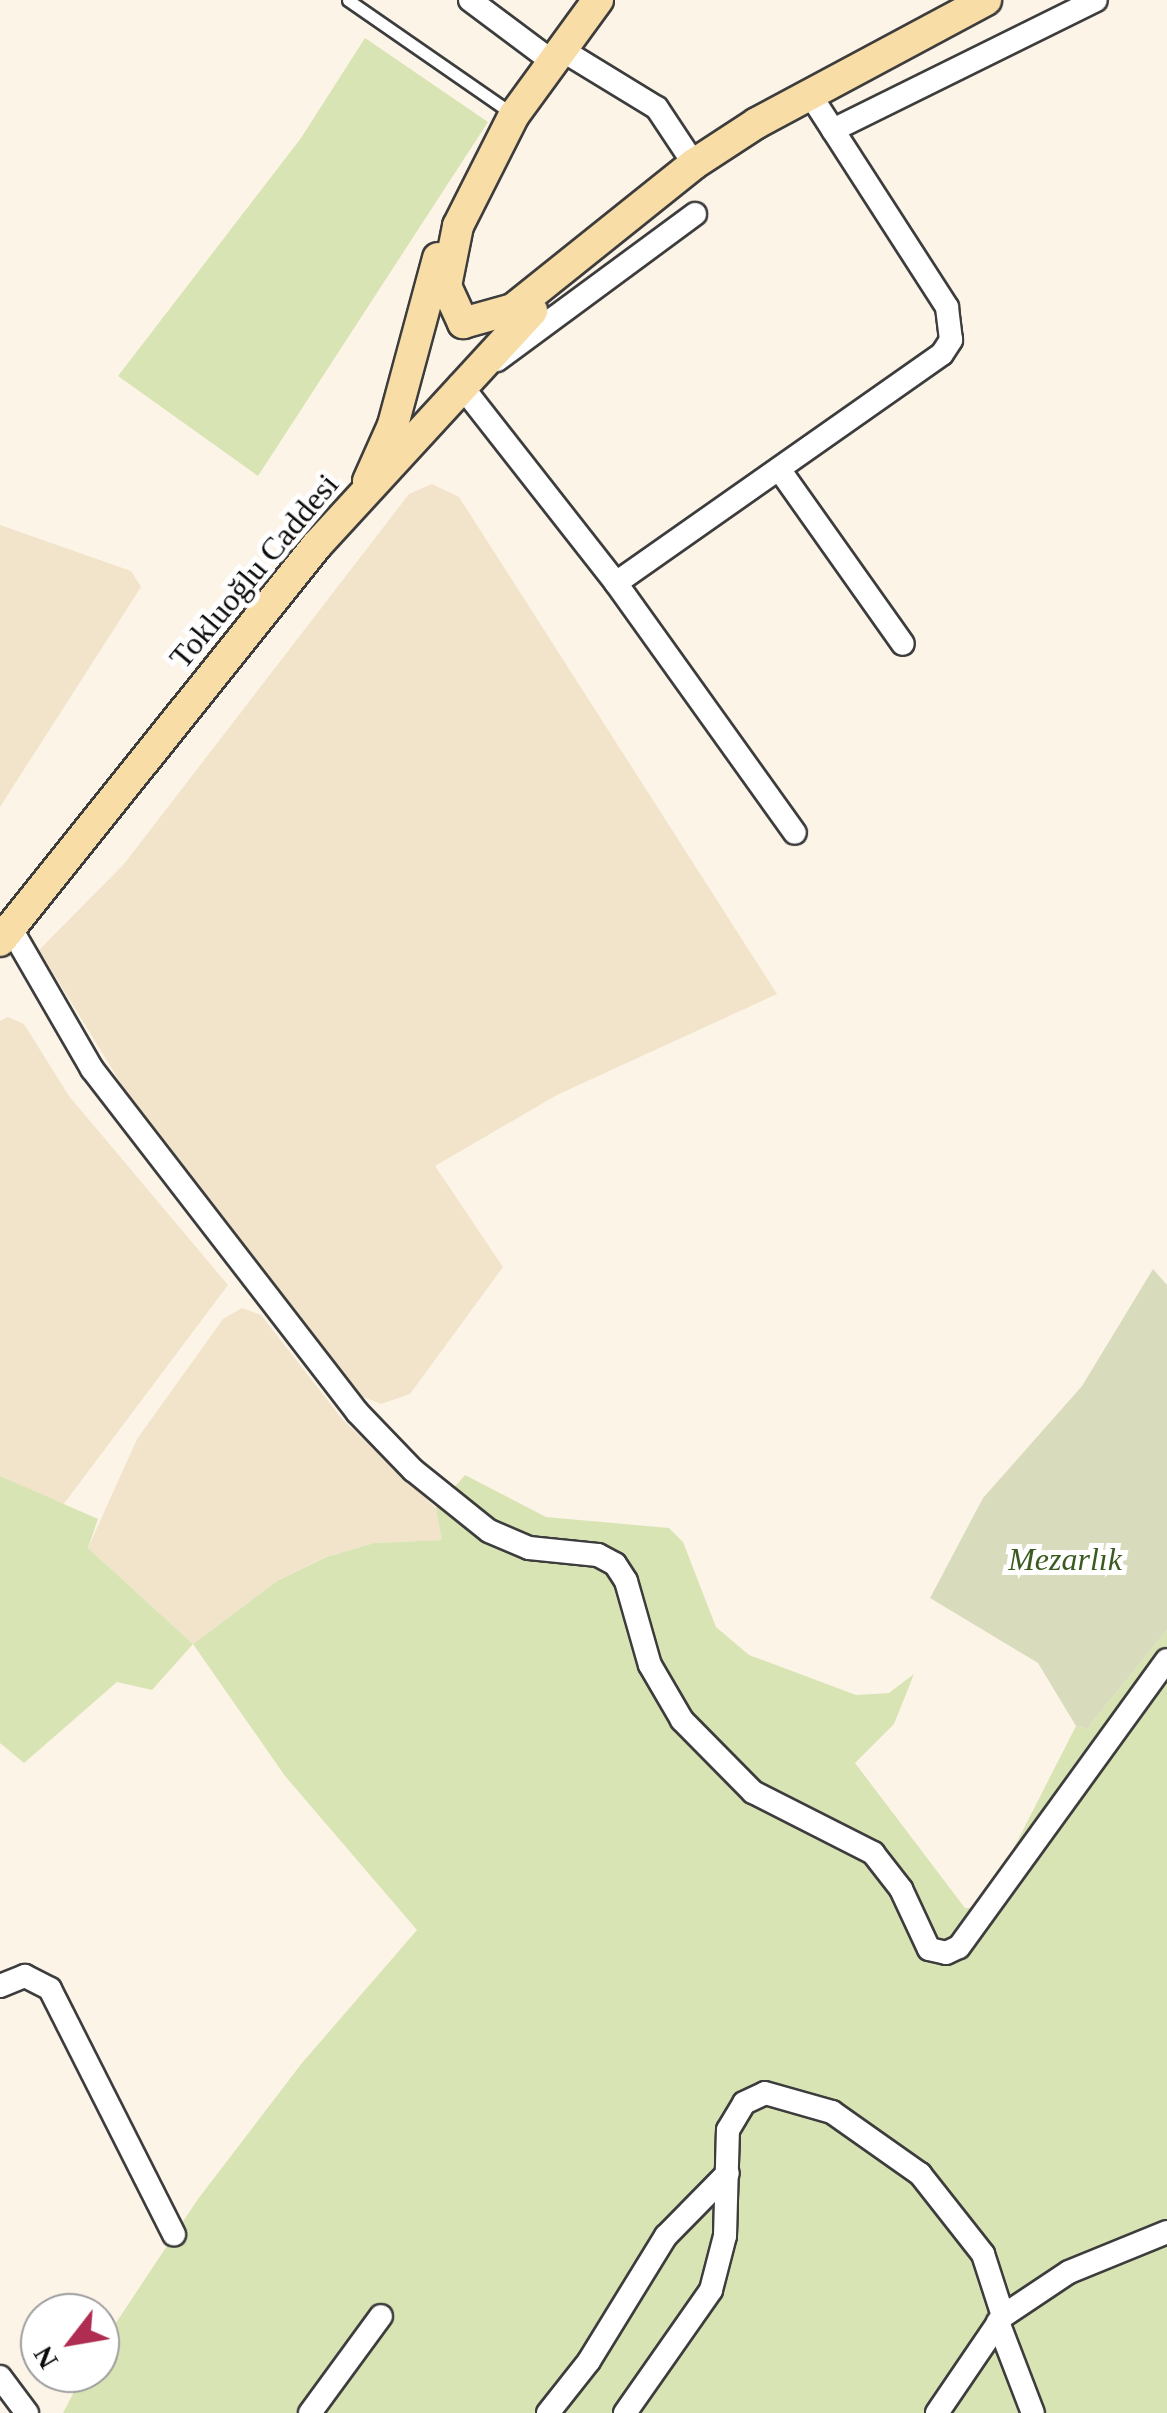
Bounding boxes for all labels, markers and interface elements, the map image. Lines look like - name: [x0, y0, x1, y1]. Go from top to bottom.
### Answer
- street label: Tokluoğlu Caddesi: [161, 466, 347, 676]
- park label: Mezarlık: [1008, 1540, 1122, 1578]
- north arrow: [20, 2293, 120, 2393]
- text: N: [27, 2341, 64, 2374]

